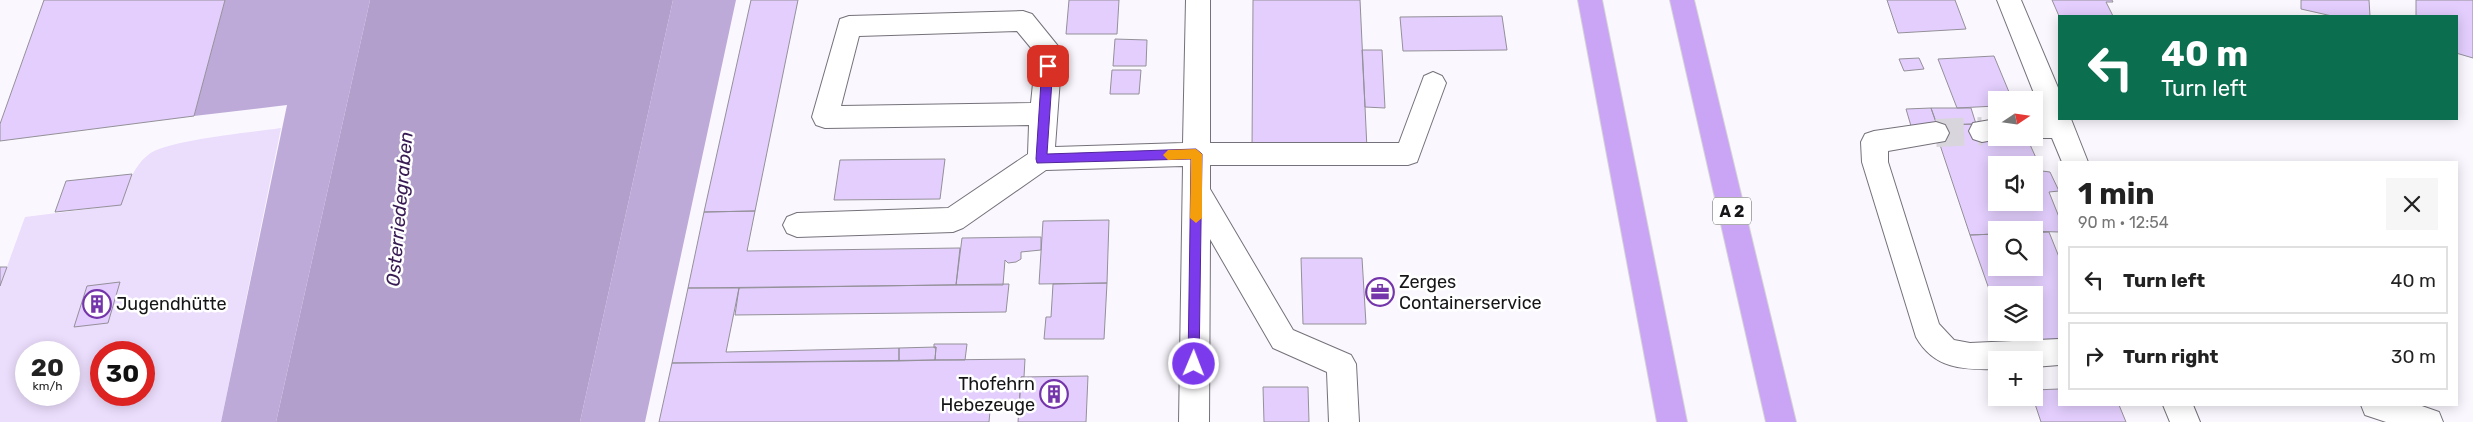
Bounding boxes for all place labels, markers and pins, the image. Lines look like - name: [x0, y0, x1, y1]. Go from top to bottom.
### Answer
- pin: [1027, 45, 1069, 87]
- place label: Zerges Containerservice: [1399, 271, 1542, 314]
- office icon: Zerges Containerservice: [1365, 277, 1395, 307]
- building icon: Jugendhütte: [82, 289, 112, 319]
- place label: Jugendhütte: [116, 293, 227, 315]
- place label: Thofehrn Hebezeuge: [941, 373, 1035, 416]
- building icon: Thofehrn Hebezeuge: [1039, 379, 1069, 409]

